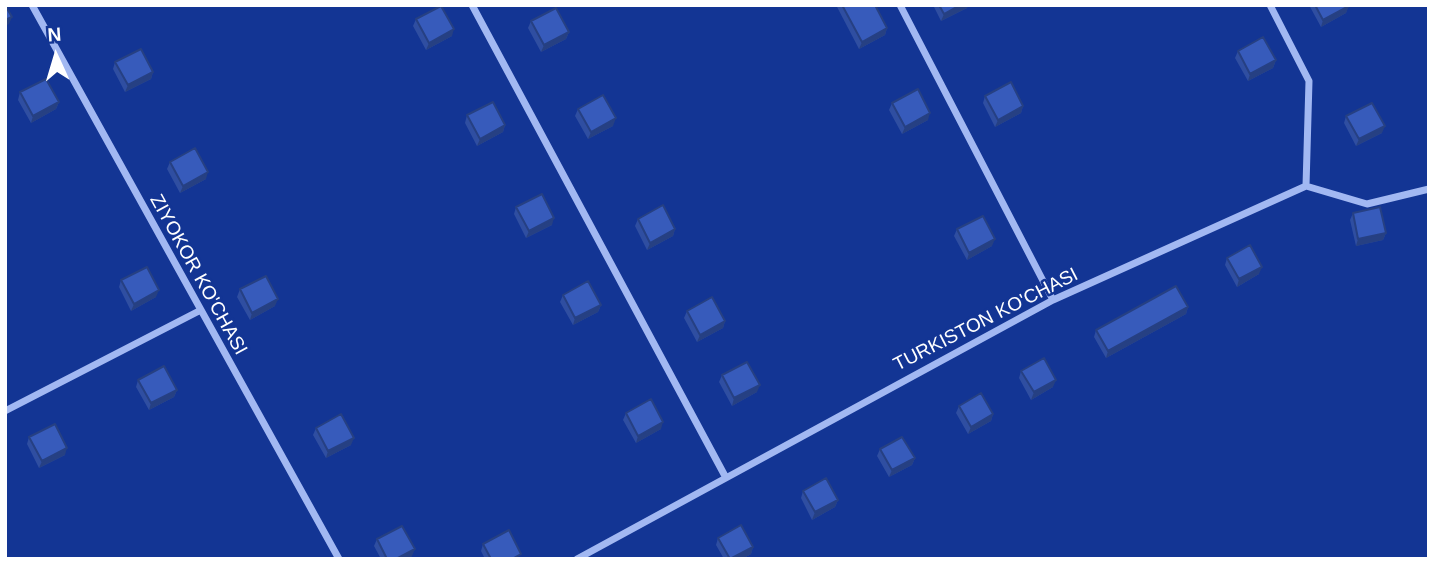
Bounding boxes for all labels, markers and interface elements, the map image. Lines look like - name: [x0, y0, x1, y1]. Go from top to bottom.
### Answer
- north arrow: [21, 21, 91, 91]
- text: N: [47, 24, 62, 46]
- street label: ZIYOKOR KO'CHASI: [144, 191, 252, 359]
- street label: TURKISTON KO'CHASI: [890, 264, 1082, 376]

